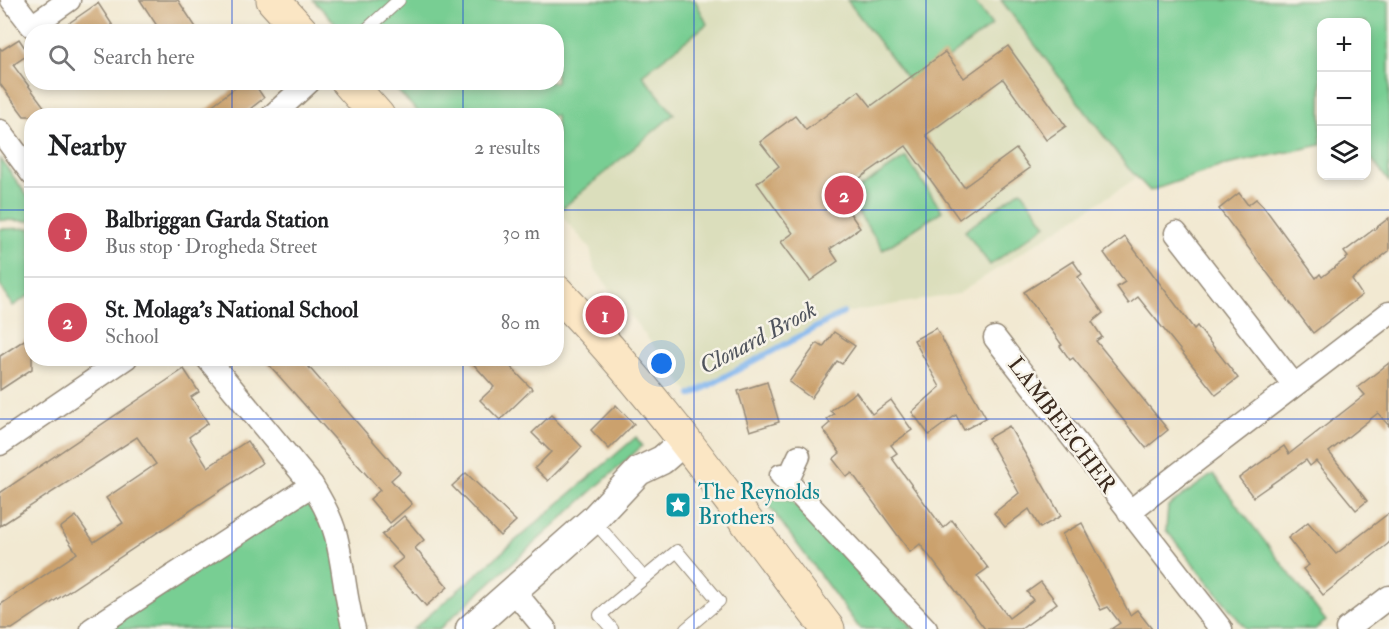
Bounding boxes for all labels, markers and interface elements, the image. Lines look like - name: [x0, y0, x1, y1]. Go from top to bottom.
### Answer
- map controls: [1317, 18, 1371, 180]
- button: +: [1317, 18, 1371, 72]
- search box: [24, 24, 564, 90]
- icon: search: [45, 41, 78, 74]
- text: Search here: [93, 43, 195, 71]
- button: −: [1317, 72, 1371, 126]
- button: layers: [1317, 126, 1371, 180]
- text: Nearby: [48, 131, 126, 163]
- text: 2 results: [474, 135, 540, 160]
- pin: 2: [824, 172, 864, 218]
- text: Balbriggan Garda Station: [105, 206, 329, 234]
- text: 1: [64, 220, 71, 245]
- text: 30 m: [502, 220, 540, 245]
- text: Bus stop · Drogheda Street: [105, 234, 317, 259]
- pin: 1: [586, 292, 624, 338]
- water label: Clonard Brook: [694, 294, 822, 382]
- text: St. Molaga's National School: [105, 296, 358, 324]
- text: 2: [62, 310, 73, 335]
- text: 80 m: [501, 310, 540, 335]
- text: School: [105, 324, 159, 349]
- your location: [647, 349, 676, 378]
- street label: LAMBEECHER: [1002, 351, 1123, 500]
- place label: The Reynolds Brothers: [698, 478, 820, 531]
- place icon: The Reynolds Brothers: [663, 490, 693, 520]

